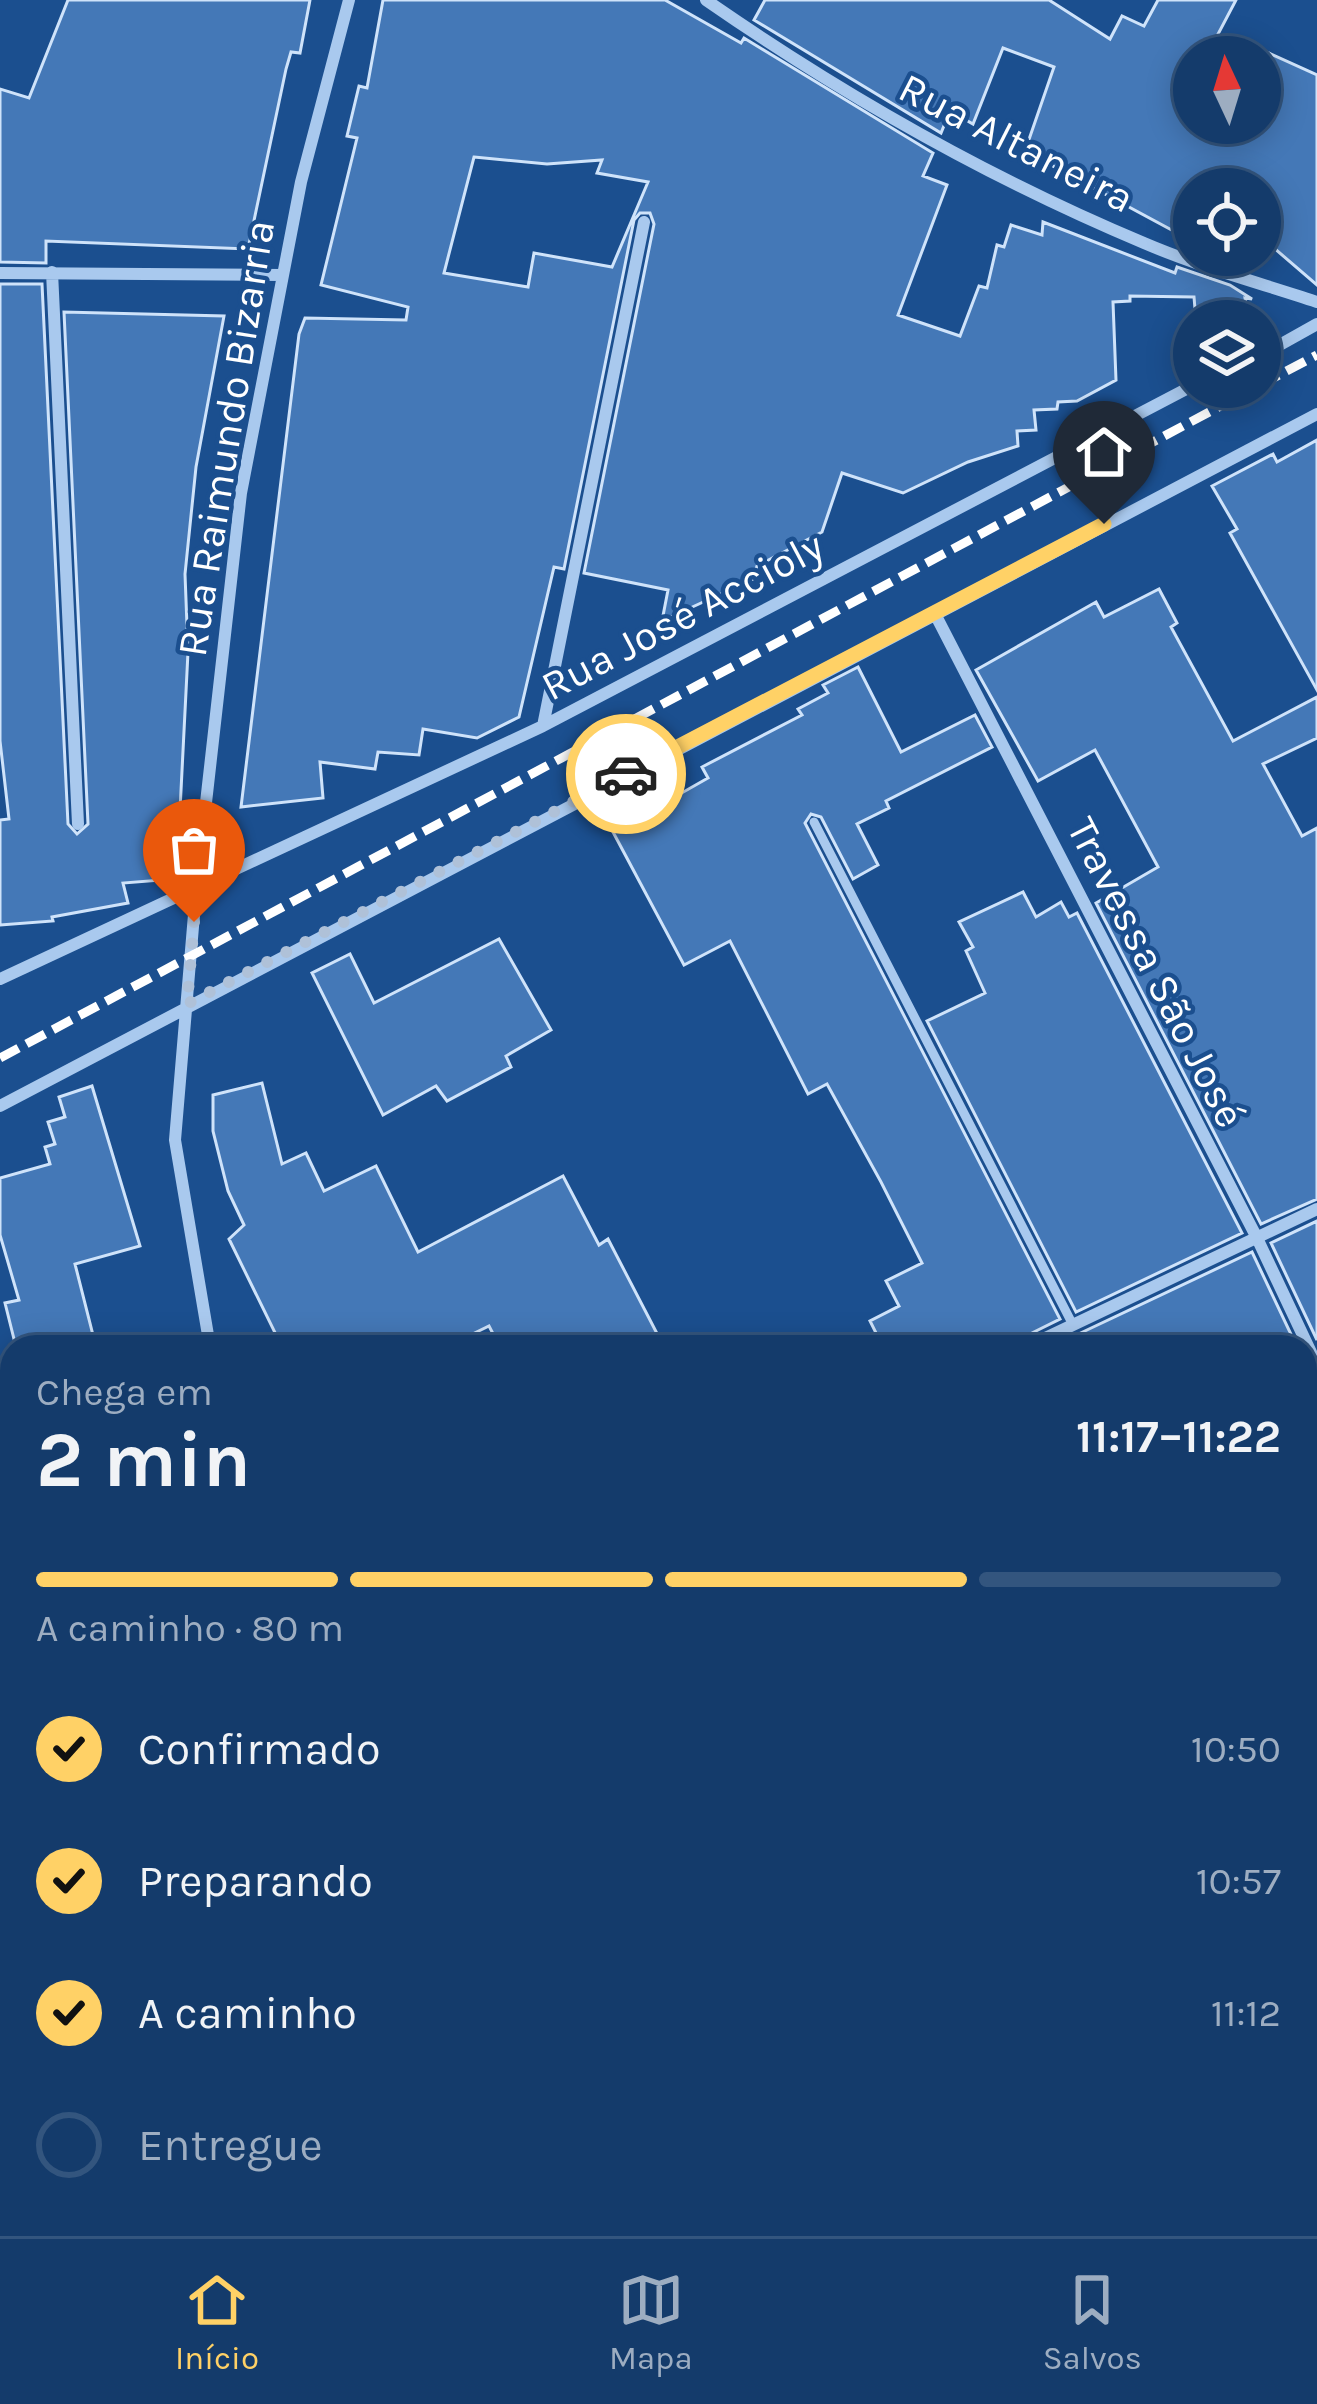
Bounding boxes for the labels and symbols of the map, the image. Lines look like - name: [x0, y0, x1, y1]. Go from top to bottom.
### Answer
- north arrow: [1173, 36, 1281, 144]
- street label: Rua Altaneira: [891, 62, 1142, 223]
- street label: Rua Raimundo Bizarria: [167, 216, 285, 660]
- pin: [1053, 401, 1155, 524]
- street label: Rua José Accioly: [533, 521, 832, 711]
- courier: [566, 714, 686, 834]
- pin: [143, 799, 245, 922]
- street label: Travessa São José: [1056, 809, 1256, 1136]

